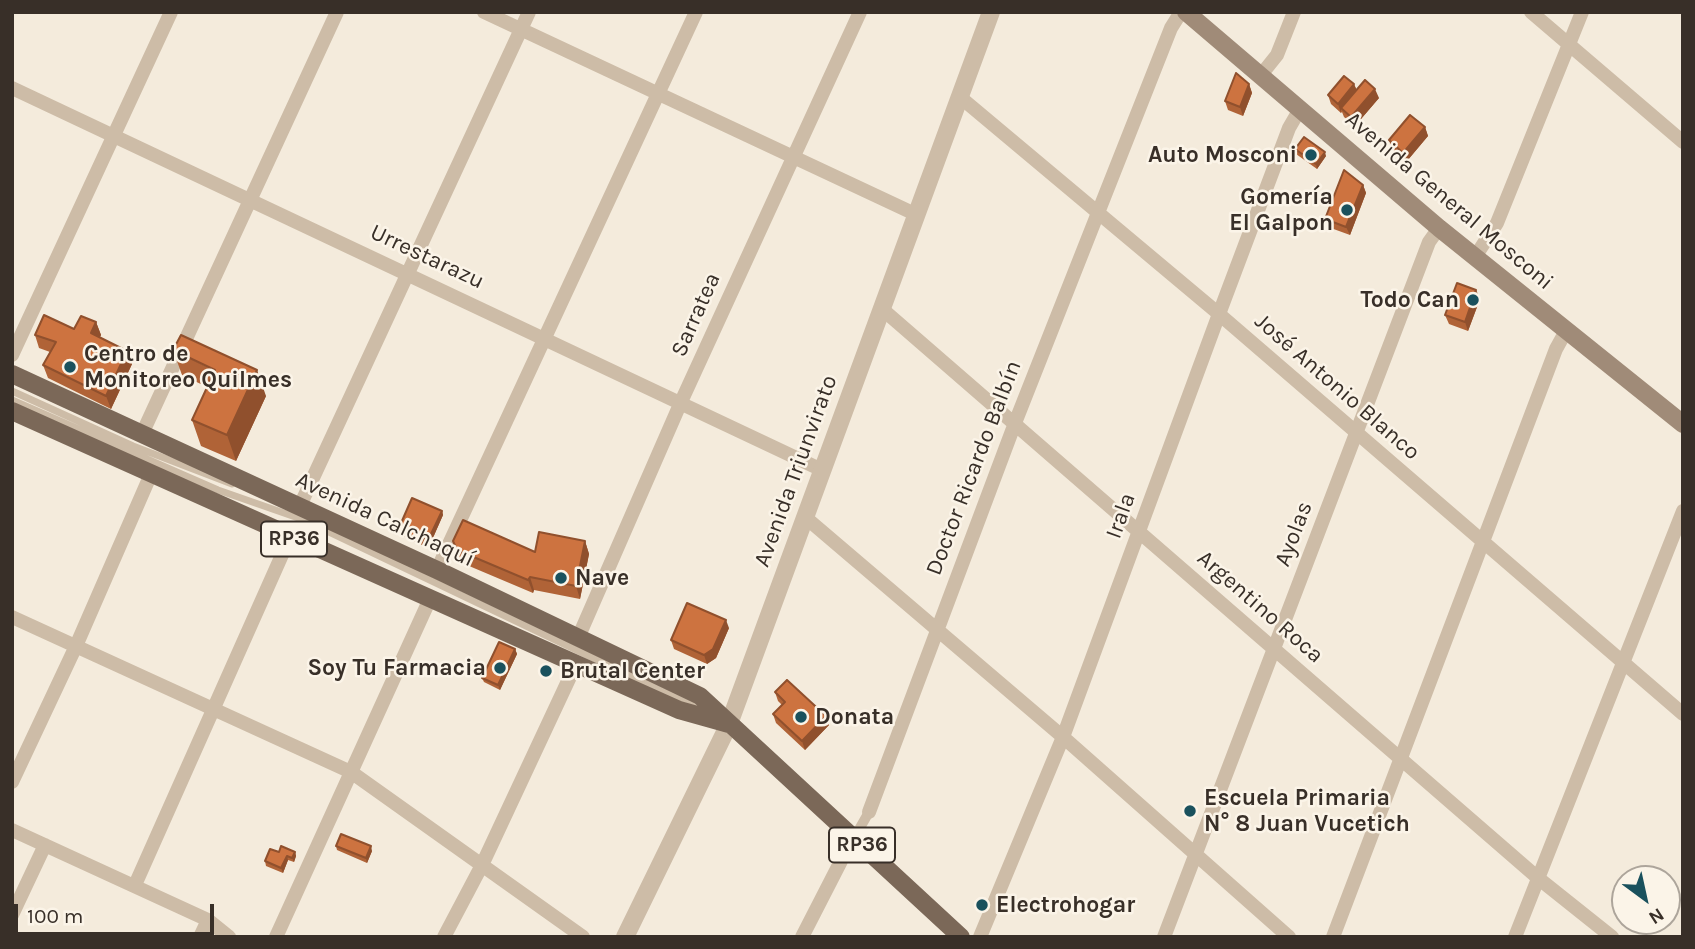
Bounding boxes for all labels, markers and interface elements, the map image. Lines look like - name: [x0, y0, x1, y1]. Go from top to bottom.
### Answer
- street label: Avenida General Mosconi: [1339, 106, 1559, 296]
- place label: Auto Mosconi: [1148, 141, 1297, 169]
- marker: Auto Mosconi: [1303, 147, 1319, 163]
- place label: Gomería El Galpon: [1229, 183, 1333, 237]
- marker: Gomería El Galpon: [1339, 202, 1355, 218]
- street label: Urrestarazu: [366, 219, 488, 295]
- street label: Sarratea: [665, 269, 727, 361]
- place label: Todo Can: [1361, 286, 1459, 314]
- marker: Todo Can: [1465, 292, 1481, 308]
- street label: José Antonio Blanco: [1249, 308, 1425, 466]
- place label: Centro de Monitoreo Quilmes: [84, 340, 292, 394]
- street label: Doctor Ricardo Balbín: [920, 357, 1028, 579]
- marker: Centro de Monitoreo Quilmes: [62, 359, 78, 375]
- street label: Avenida Triunvirato: [748, 371, 844, 571]
- street label: Avenida Calchaquí: [291, 466, 479, 574]
- street label: Irala: [1100, 489, 1142, 543]
- street label: Ayolas: [1269, 498, 1319, 570]
- road number: RP36: [261, 522, 327, 556]
- street label: Argentino Roca: [1191, 545, 1329, 669]
- place label: Nave: [575, 564, 629, 592]
- marker: Nave: [553, 570, 569, 586]
- place label: Soy Tu Farmacia: [307, 654, 486, 682]
- place label: Brutal Center: [560, 657, 705, 685]
- marker: Soy Tu Farmacia: [492, 660, 508, 676]
- marker: Brutal Center: [538, 663, 554, 679]
- place label: Donata: [815, 703, 894, 731]
- marker: Donata: [793, 709, 809, 725]
- place label: Escuela Primaria N° 8 Juan Vucetich: [1204, 784, 1410, 838]
- marker: Escuela Primaria N° 8 Juan Vucetich: [1182, 803, 1198, 819]
- road number: RP36: [829, 828, 895, 862]
- north arrow: [1611, 865, 1681, 935]
- scale bar: [18, 890, 217, 934]
- place label: Electrohogar: [996, 891, 1135, 919]
- marker: Electrohogar: [974, 897, 990, 913]
- text: N: [1645, 903, 1668, 929]
- text: 100 m: [27, 904, 84, 928]

